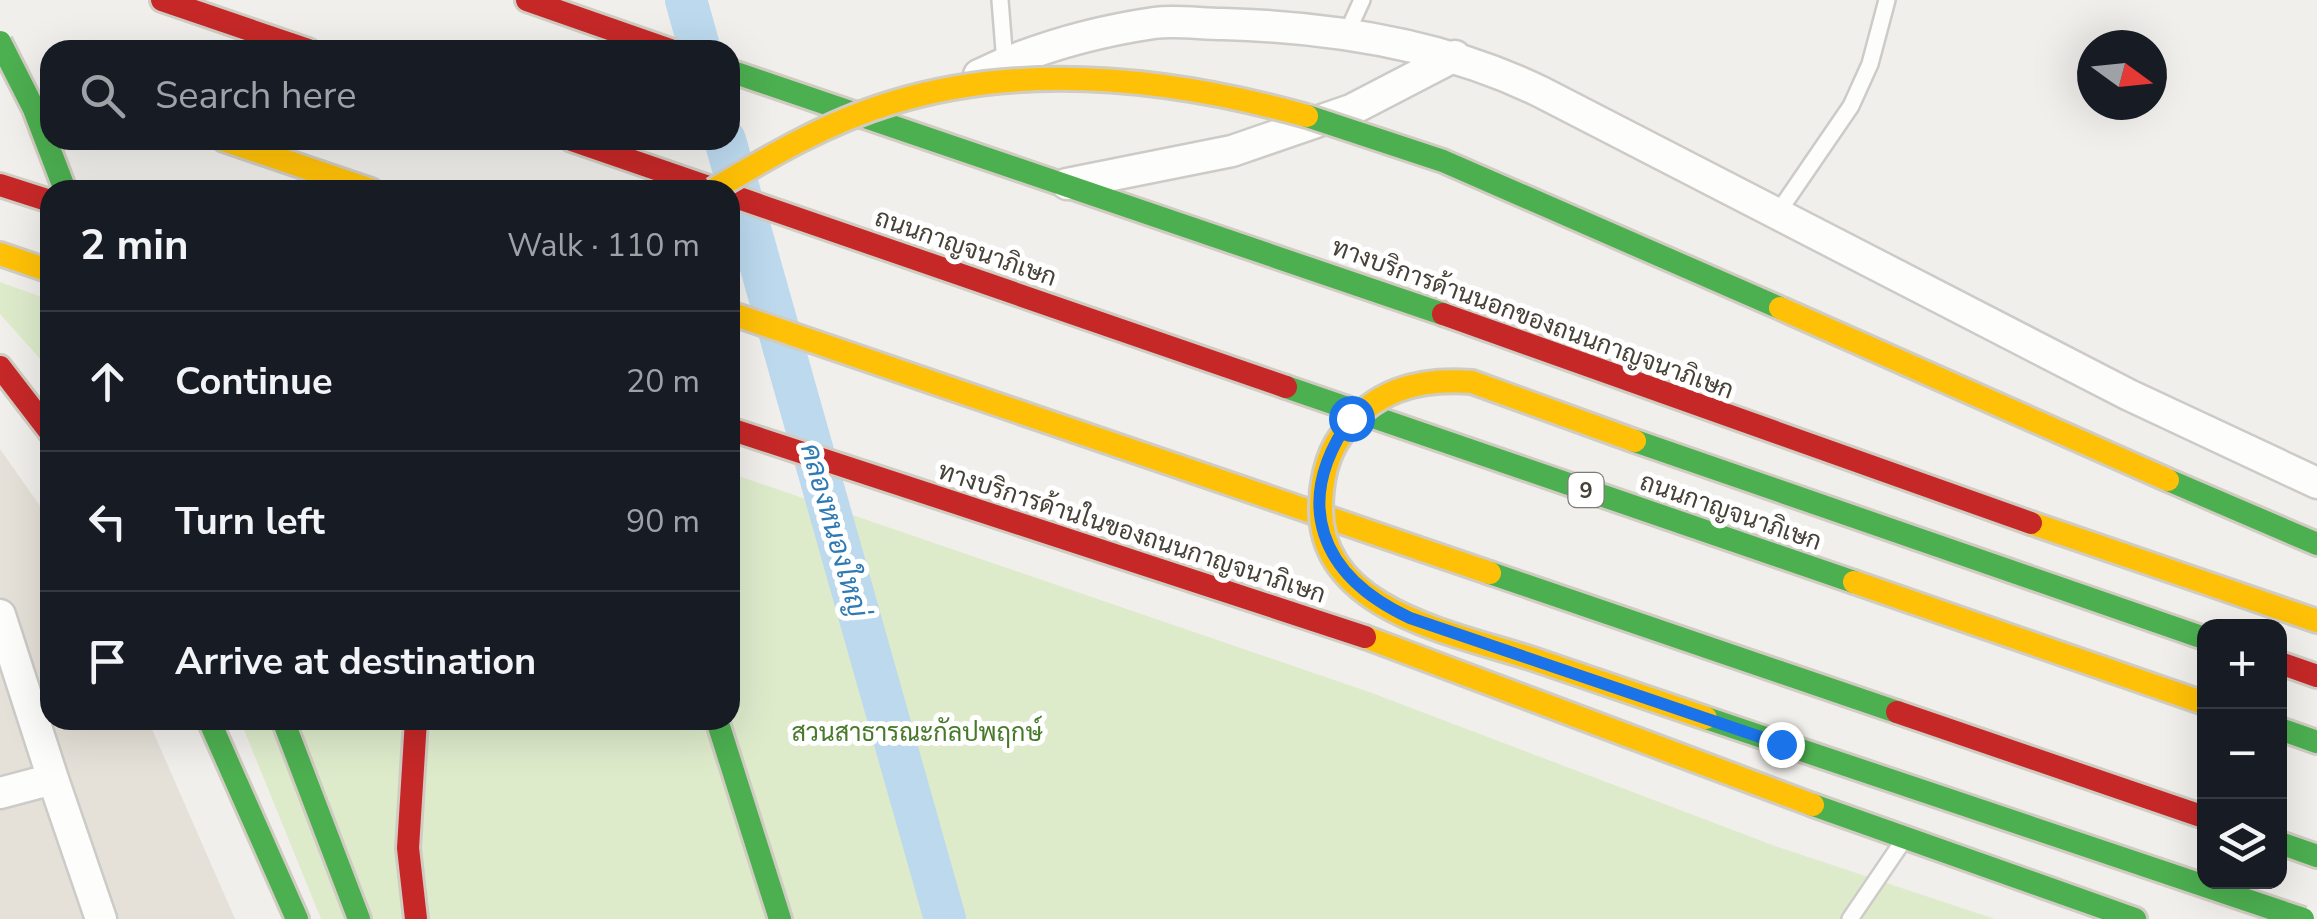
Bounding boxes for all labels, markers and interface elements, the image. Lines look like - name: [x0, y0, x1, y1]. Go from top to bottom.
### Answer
- north arrow: [2077, 30, 2167, 120]
- search box: [40, 40, 740, 150]
- icon: search: [75, 68, 130, 123]
- text: Search here: [155, 70, 356, 121]
- street label: ถนนกาญจนาภิเษก: [870, 201, 1061, 295]
- text: 2 min: [80, 217, 189, 274]
- text: Walk · 110 m: [507, 224, 700, 267]
- street label: ทางบริการด้านนอกของถนนกาญจนาภิเษก: [1327, 230, 1738, 408]
- icon: ahead: [80, 354, 135, 409]
- text: Continue: [175, 356, 333, 407]
- text: 20 m: [626, 360, 700, 403]
- route start: [1329, 396, 1375, 442]
- water label: คลองหนองใหญ่: [791, 439, 878, 624]
- street label: ทางบริการด้านในของถนนกาญจนาภิเษก: [933, 454, 1330, 612]
- street label: ถนนกาญจนาภิเษก: [1635, 465, 1826, 559]
- road number: 9: [1568, 473, 1604, 507]
- icon: left: [80, 494, 135, 549]
- text: Turn left: [175, 496, 325, 547]
- text: 90 m: [626, 500, 700, 543]
- map controls: [2197, 619, 2287, 889]
- button: +: [2197, 619, 2287, 709]
- icon: arrive: [80, 634, 135, 689]
- text: Arrive at destination: [175, 636, 536, 687]
- button: −: [2197, 709, 2287, 799]
- park label: สวนสาธารณะกัลปพฤกษ์: [792, 715, 1044, 750]
- route end: [1759, 722, 1805, 768]
- button: layers: [2197, 799, 2287, 889]

